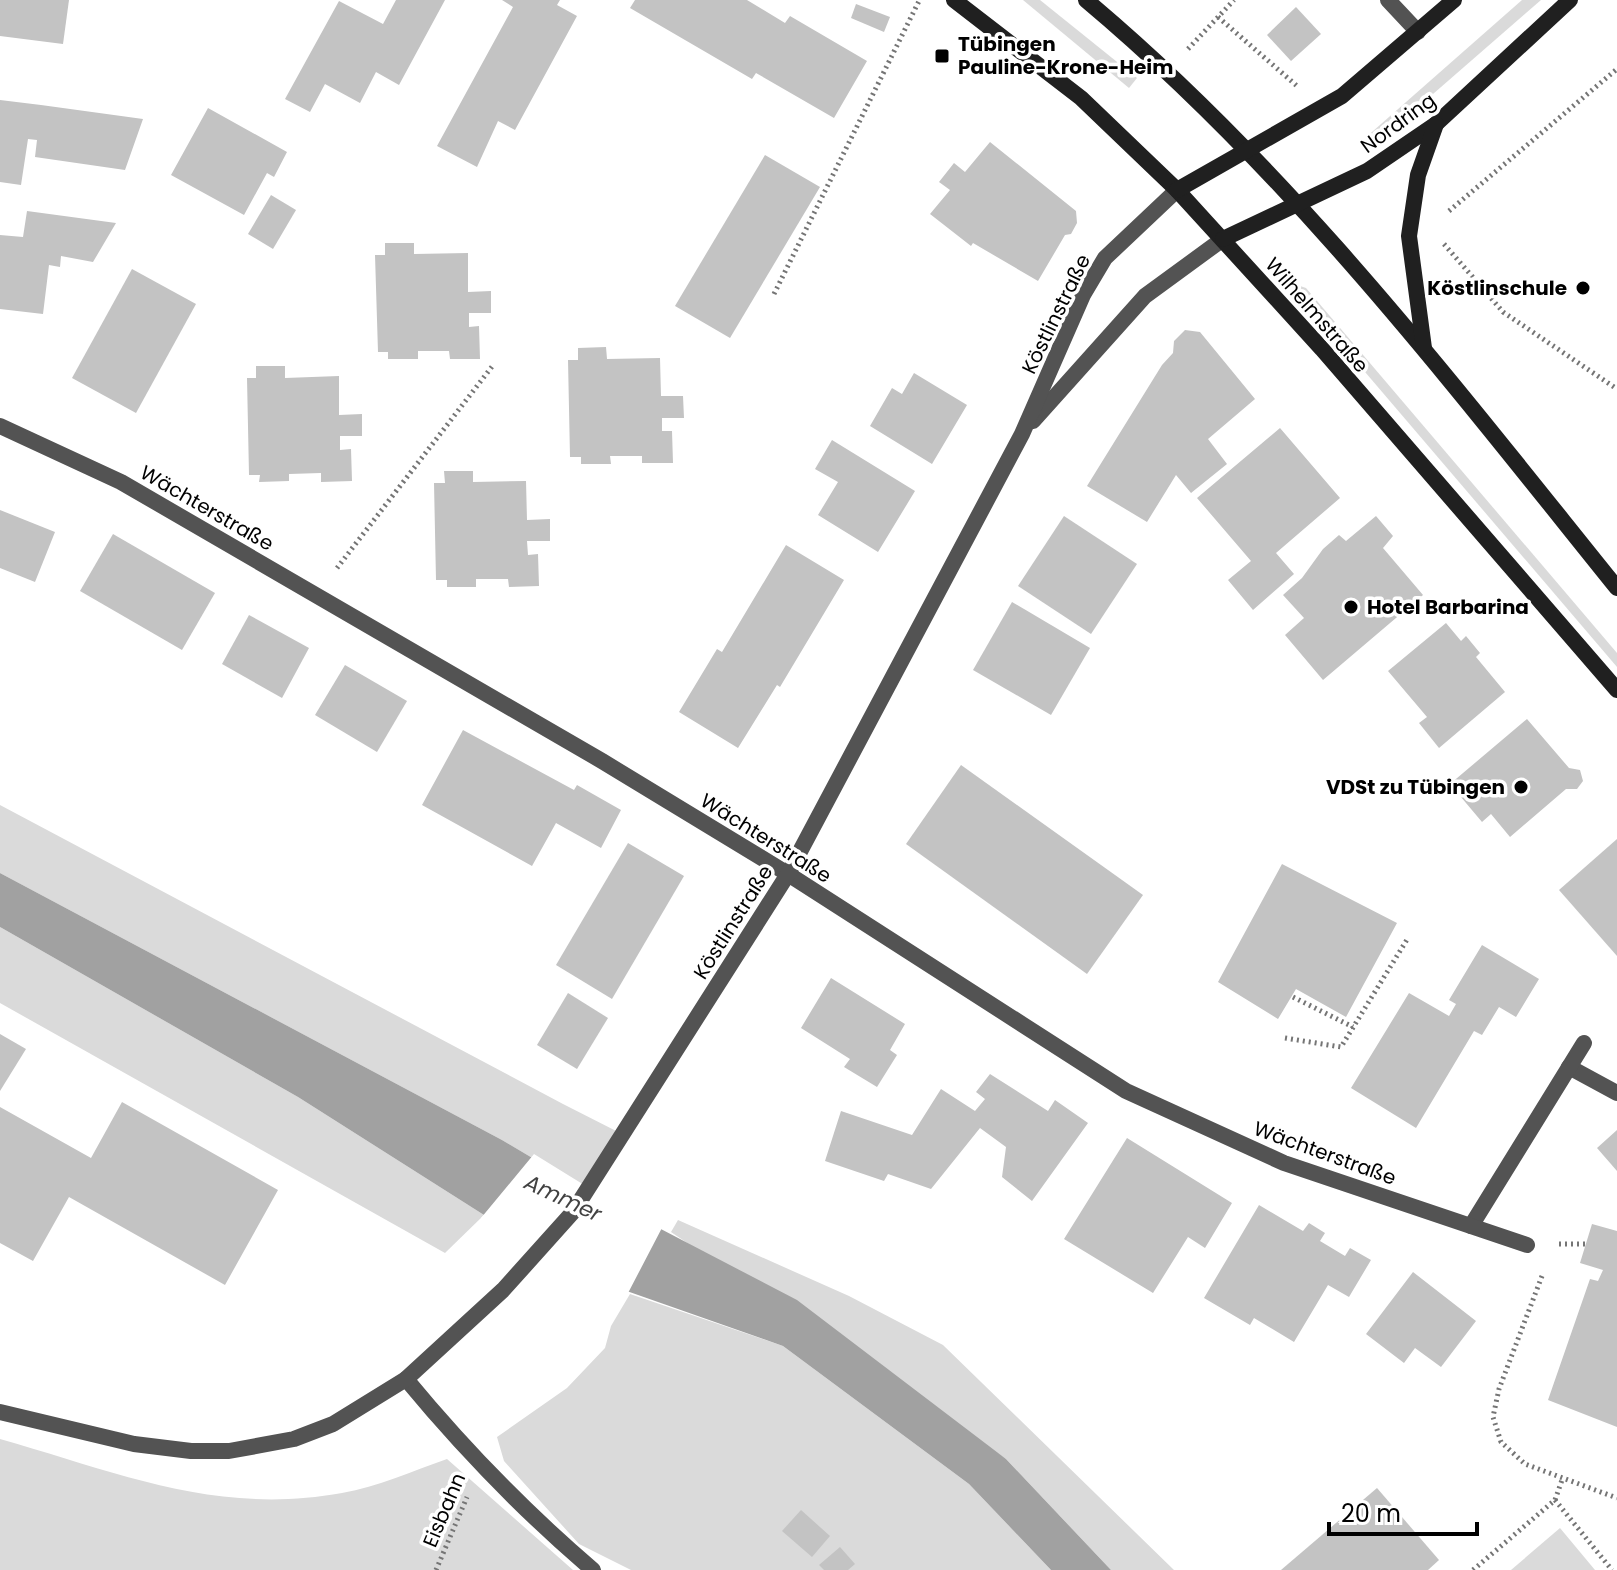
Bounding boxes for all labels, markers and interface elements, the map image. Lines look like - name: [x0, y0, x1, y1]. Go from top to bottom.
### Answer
- place label: Tübingen Pauline-Krone-Heim: [958, 30, 1173, 81]
- marker: Tübingen Pauline-Krone-Heim: [933, 47, 951, 65]
- street label: Nordring: [1355, 86, 1441, 160]
- street label: Köstlinstraße: [1015, 249, 1097, 379]
- street label: Wilhelmstraße: [1259, 251, 1375, 379]
- place label: Köstlinschule: [1427, 274, 1567, 302]
- marker: Köstlinschule: [1574, 279, 1592, 297]
- street label: Wächterstraße: [135, 458, 279, 558]
- place label: Hotel Barbarina: [1367, 593, 1529, 621]
- marker: Hotel Barbarina: [1342, 598, 1360, 616]
- place label: VDSt zu Tübingen: [1326, 773, 1505, 801]
- marker: VDSt zu Tübingen: [1512, 778, 1530, 796]
- street label: Wächterstraße: [695, 786, 837, 890]
- street label: Köstlinstraße: [687, 860, 779, 984]
- street label: Wächterstraße: [1250, 1114, 1400, 1192]
- water label: Ammer: [518, 1166, 607, 1230]
- street label: Eisbahn: [416, 1469, 472, 1551]
- scale bar: [1329, 1486, 1477, 1536]
- text: 20 m: [1341, 1497, 1401, 1530]

